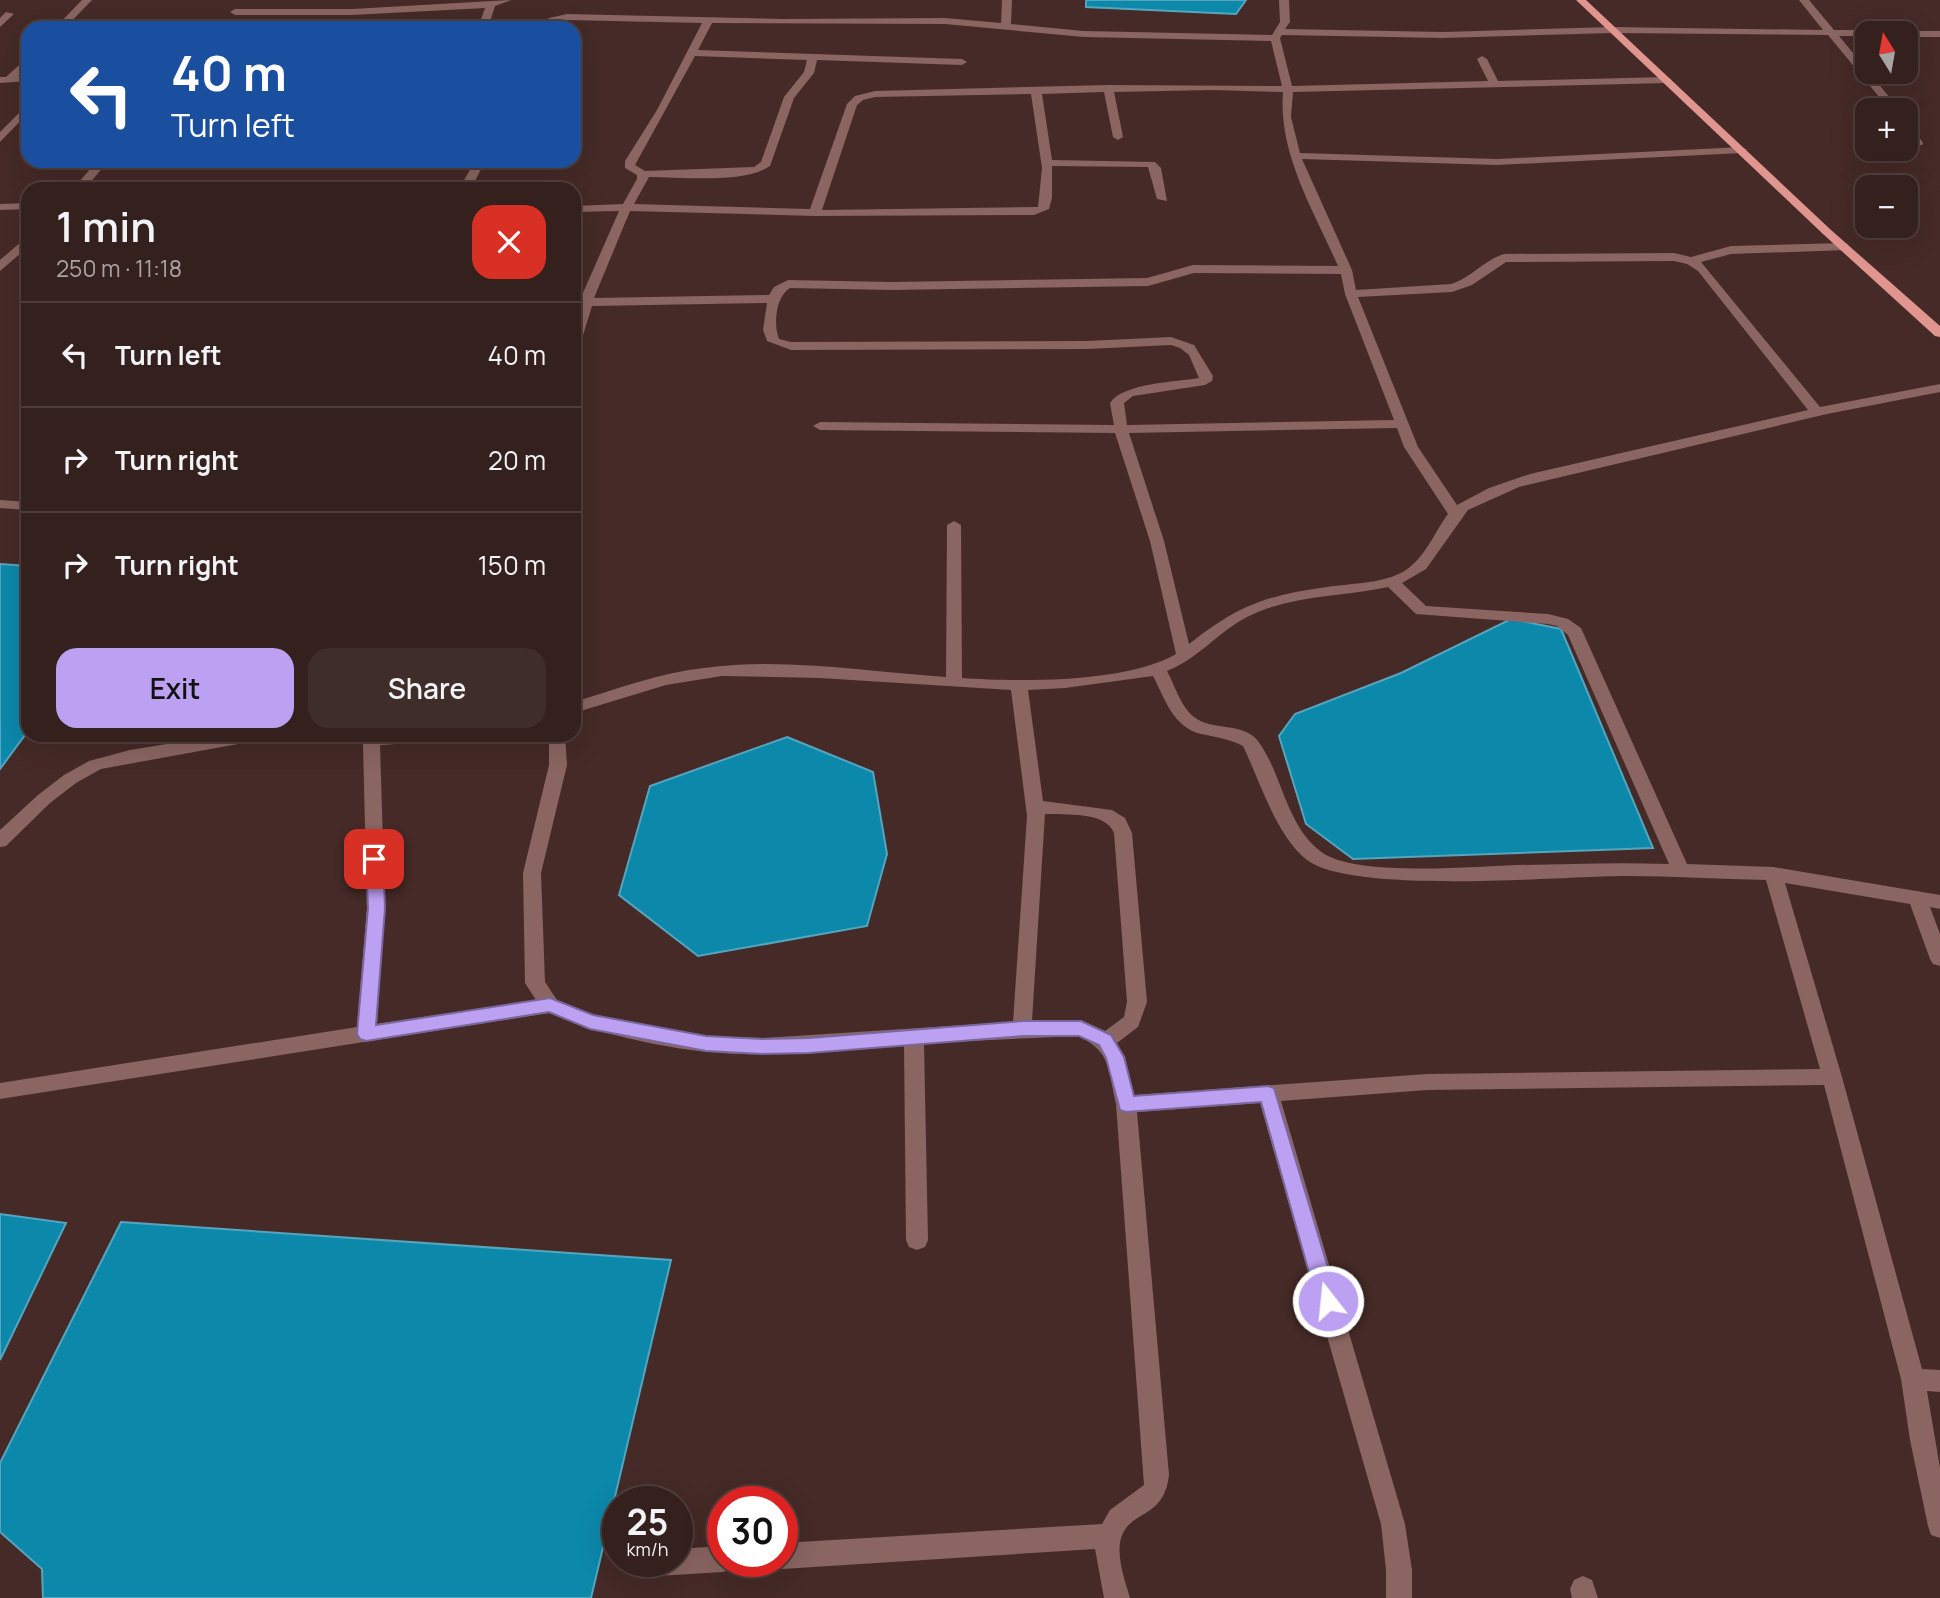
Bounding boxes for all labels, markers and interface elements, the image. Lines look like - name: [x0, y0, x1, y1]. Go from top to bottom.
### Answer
- north arrow: [1855, 21, 1918, 84]
- map controls: [1855, 21, 1918, 238]
- text: 40 m: [171, 39, 287, 106]
- icon: left: [56, 49, 147, 140]
- button: +: [1855, 98, 1918, 161]
- text: Turn left: [171, 103, 295, 147]
- button: −: [1855, 175, 1918, 238]
- text: 1 min: [56, 197, 156, 255]
- button: close: [472, 205, 546, 279]
- text: 250 m · 11:18: [56, 252, 182, 284]
- icon: left: [56, 336, 94, 374]
- text: Turn left: [115, 337, 222, 373]
- text: 40 m: [488, 337, 546, 373]
- icon: right: [56, 441, 94, 479]
- text: Turn right: [115, 442, 239, 478]
- text: 20 m: [488, 442, 546, 478]
- icon: right: [56, 546, 94, 584]
- text: Turn right: [115, 547, 239, 583]
- text: 150 m: [478, 547, 546, 583]
- button: Exit: [56, 648, 294, 728]
- button: Share: [308, 648, 546, 728]
- pin: [344, 829, 404, 889]
- icon: arrive: [355, 840, 393, 878]
- position arrow: [1291, 1264, 1365, 1338]
- speed limit sign: 30: [707, 1486, 798, 1577]
- text: 25: [627, 1498, 668, 1546]
- text: km/h: [627, 1537, 668, 1561]

